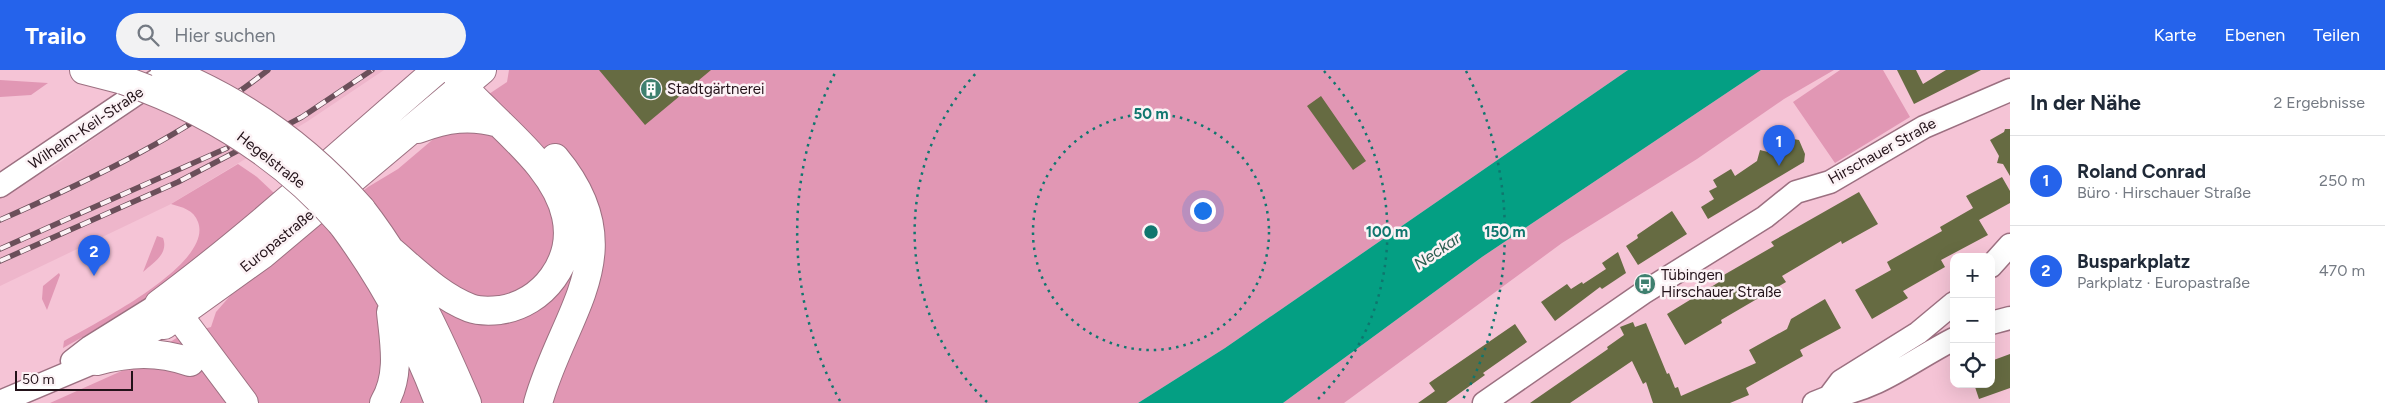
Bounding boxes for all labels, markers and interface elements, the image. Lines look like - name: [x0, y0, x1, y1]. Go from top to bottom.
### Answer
- search box: [116, 13, 466, 58]
- text: Trailo: [25, 21, 86, 50]
- icon: search: [134, 21, 162, 49]
- text: Hier suchen: [174, 24, 276, 47]
- text: Karte: [2154, 24, 2196, 46]
- text: Ebenen: [2224, 24, 2285, 46]
- text: Teilen: [2313, 24, 2360, 46]
- building icon: Stadtgärtnerei: [639, 77, 663, 101]
- place label: Stadtgärtnerei: [667, 80, 764, 98]
- street label: Wilhelm-Keil-Straße: [25, 83, 147, 173]
- text: In der Nähe: [2030, 90, 2141, 115]
- text: 2 Ergebnisse: [2273, 93, 2365, 112]
- text: 50 m: [1133, 105, 1169, 123]
- street label: Hirschauer Straße: [1825, 114, 1939, 188]
- pin: 1: [1763, 125, 1795, 166]
- street label: Hegelstraße: [233, 128, 309, 192]
- text: Roland Conrad: [2077, 160, 2206, 183]
- text: 1: [2043, 171, 2049, 190]
- text: 250 m: [2319, 171, 2365, 190]
- text: Büro · Hirschauer Straße: [2077, 183, 2251, 202]
- your location: [1190, 198, 1216, 224]
- street label: Europastraße: [237, 206, 317, 276]
- centre of rings: [1142, 223, 1160, 241]
- text: 100 m: [1366, 223, 1408, 241]
- text: 150 m: [1484, 223, 1526, 241]
- water label: Neckar: [1410, 228, 1464, 273]
- pin: 2: [78, 235, 110, 276]
- text: Busparkplatz: [2077, 250, 2190, 273]
- map controls: [1950, 253, 1995, 388]
- button: +: [1950, 253, 1995, 298]
- text: 2: [2041, 261, 2051, 280]
- text: 470 m: [2319, 261, 2365, 280]
- place label: Tübingen Hirschauer Straße: [1661, 266, 1782, 301]
- bus stop icon: Tübingen Hirschauer Straße: [1633, 272, 1657, 296]
- text: Parkplatz · Europastraße: [2077, 273, 2250, 292]
- button: −: [1950, 298, 1995, 343]
- button: locate: [1950, 343, 1995, 388]
- scale bar: [15, 368, 132, 391]
- text: 50 m: [22, 371, 54, 388]

